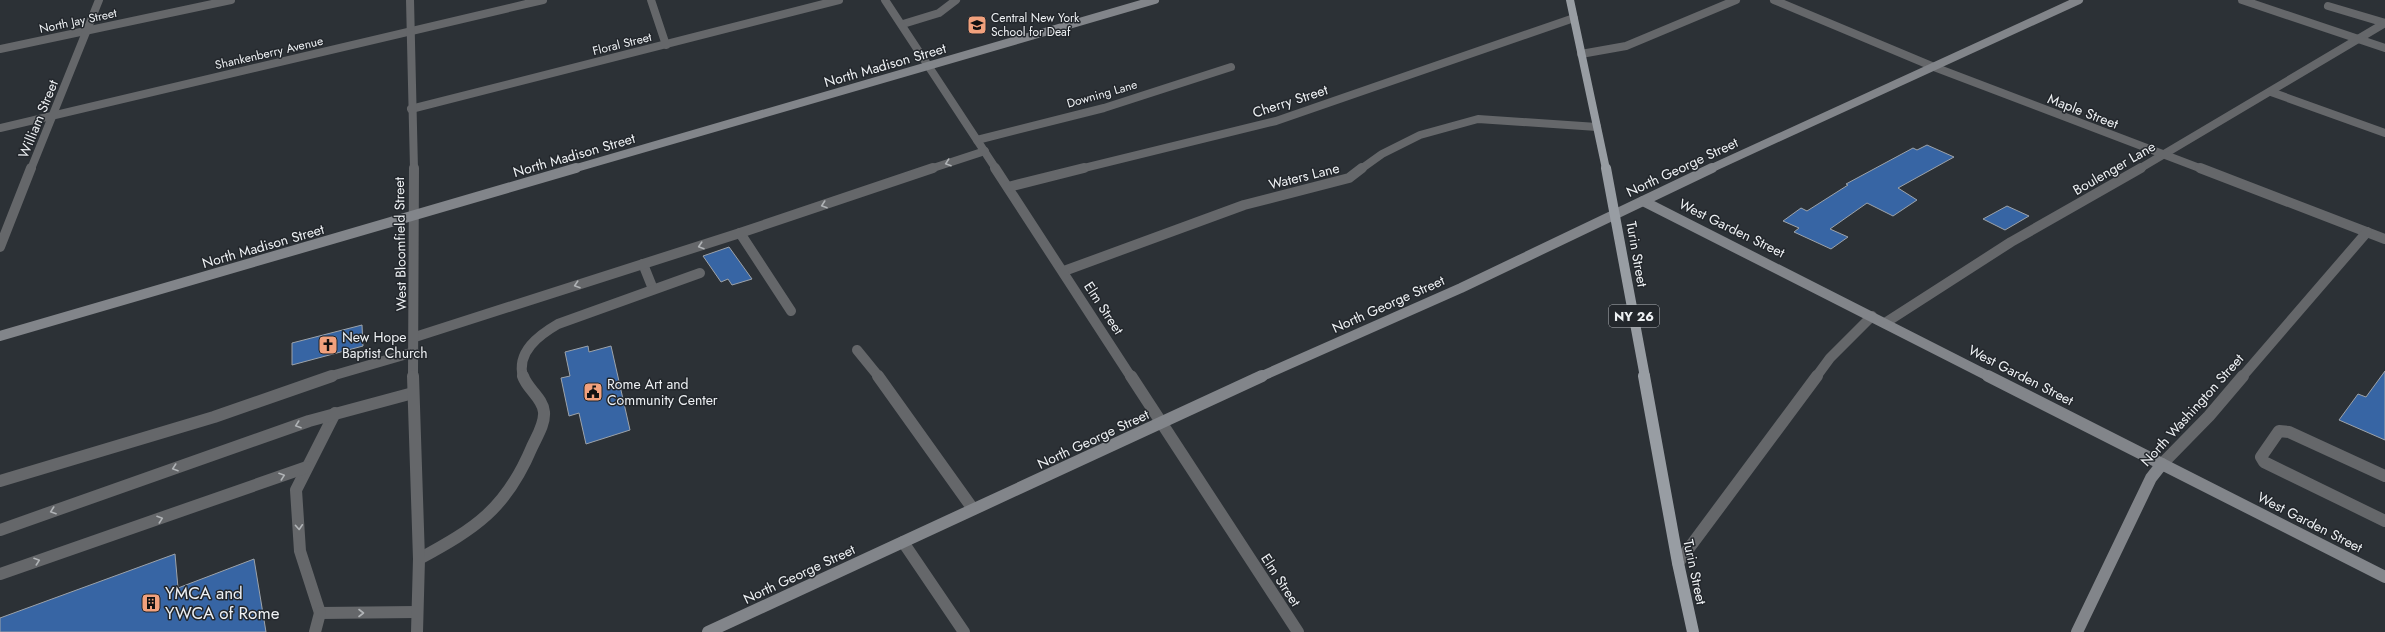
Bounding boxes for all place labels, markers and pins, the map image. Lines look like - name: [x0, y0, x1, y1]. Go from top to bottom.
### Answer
- place label: Central New York School for Deaf: [991, 9, 1080, 41]
- school or university icon: Central New York School for Deaf: [966, 14, 988, 36]
- place label: New Hope Baptist Church: [342, 327, 428, 363]
- church icon: New Hope Baptist Church: [317, 334, 339, 356]
- place label: Rome Art and Community Center: [607, 374, 718, 410]
- public building icon: Rome Art and Community Center: [582, 381, 604, 403]
- place label: YMCA and YWCA of Rome: [165, 581, 280, 625]
- building icon: YMCA and YWCA of Rome: [140, 592, 162, 614]

